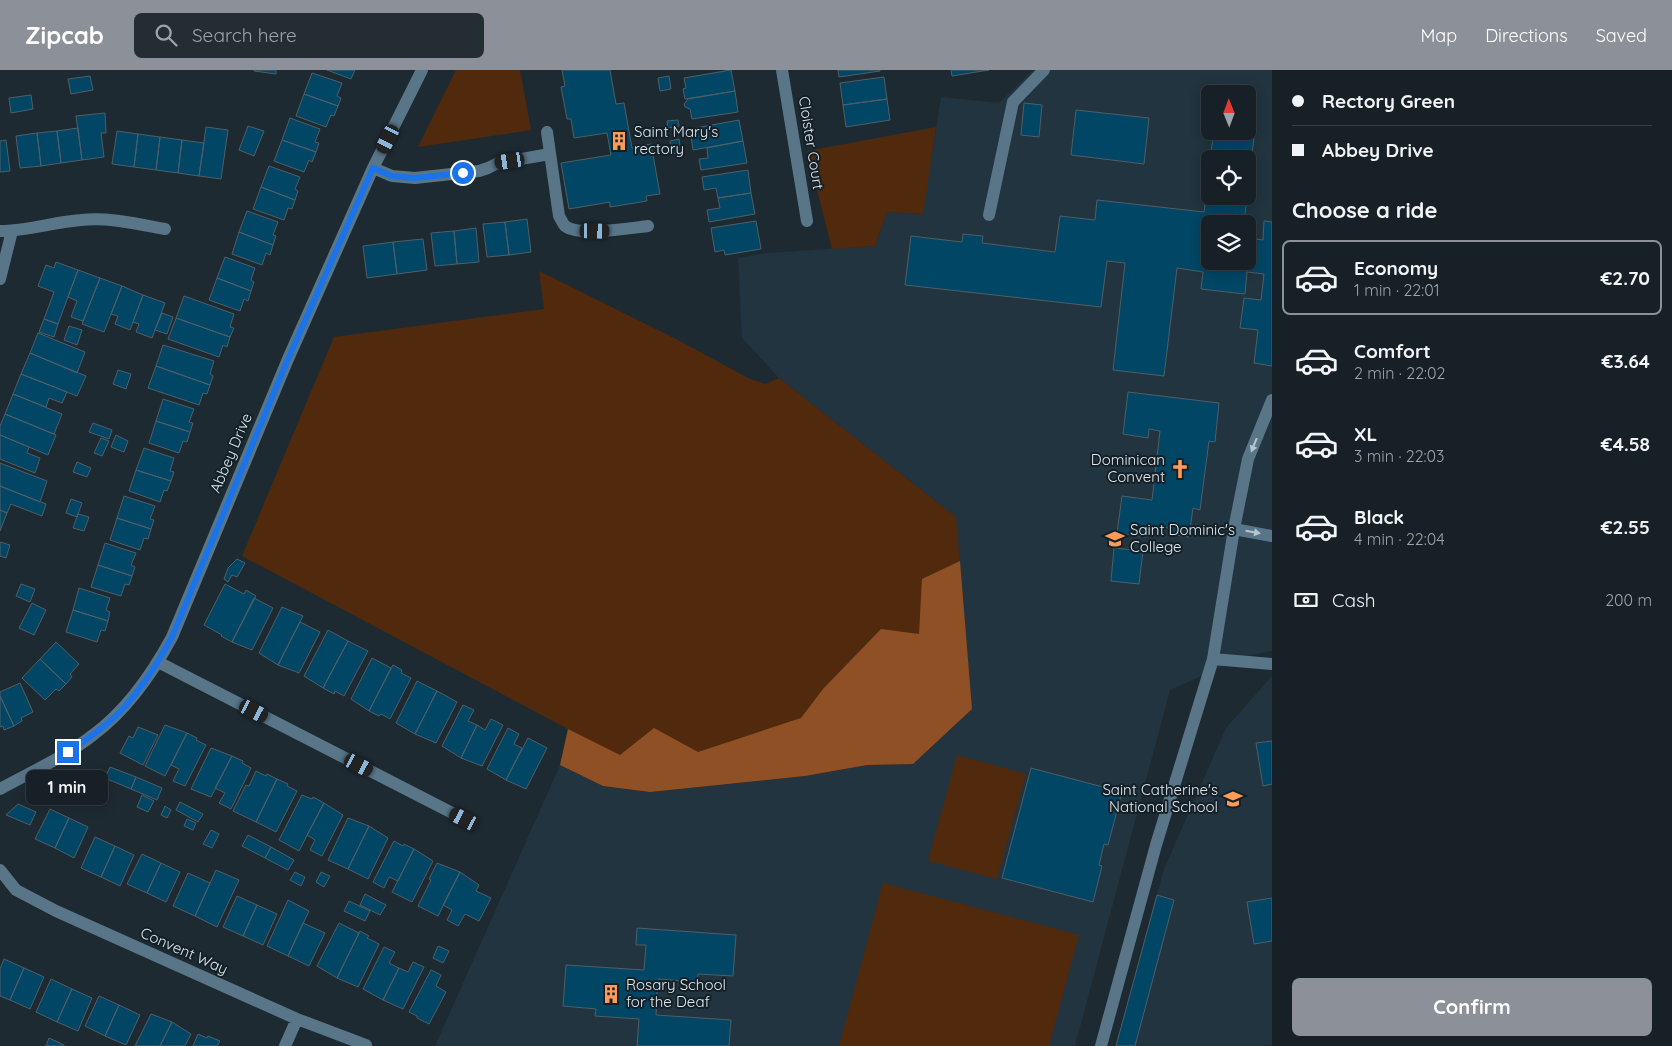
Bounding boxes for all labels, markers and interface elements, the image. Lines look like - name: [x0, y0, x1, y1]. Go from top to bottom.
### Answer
- search box: [134, 13, 484, 58]
- text: Zipcab: [25, 20, 104, 50]
- icon: search: [152, 21, 180, 49]
- text: Search here: [192, 23, 297, 47]
- text: Map: [1420, 24, 1457, 47]
- text: Directions: [1485, 24, 1568, 47]
- text: Saved: [1596, 24, 1647, 47]
- north arrow: [1201, 85, 1256, 140]
- map controls: [1201, 85, 1256, 270]
- text: Rectory Green: [1322, 89, 1455, 113]
- street label: Cloister Court: [795, 95, 828, 191]
- car: [374, 122, 401, 156]
- place label: Saint Mary's rectory: [634, 122, 718, 158]
- building icon: Saint Mary's rectory: [608, 130, 630, 152]
- text: Abbey Drive: [1322, 138, 1434, 162]
- button: locate: [1201, 150, 1256, 205]
- car: [494, 151, 525, 171]
- route start: [452, 162, 474, 184]
- text: Choose a ride: [1292, 196, 1437, 224]
- button: layers: [1201, 215, 1256, 270]
- car: [579, 223, 610, 239]
- icon: car: [1294, 255, 1339, 300]
- text: Economy: [1354, 256, 1438, 280]
- text: €2.70: [1600, 266, 1650, 290]
- text: 1 min · 22:01: [1354, 280, 1440, 300]
- icon: car: [1294, 338, 1339, 383]
- text: Comfort: [1354, 339, 1431, 363]
- text: €3.64: [1601, 349, 1650, 373]
- text: 2 min · 22:02: [1354, 363, 1445, 383]
- street label: Abbey Drive: [205, 410, 256, 496]
- icon: car: [1294, 421, 1339, 466]
- text: XL: [1354, 422, 1377, 446]
- text: €4.58: [1601, 432, 1650, 456]
- one-way arrow: [1249, 438, 1257, 452]
- text: 3 min · 22:03: [1354, 446, 1445, 466]
- place label: Dominican Convent: [1091, 450, 1165, 486]
- church icon: Dominican Convent: [1169, 458, 1191, 480]
- icon: car: [1294, 504, 1339, 549]
- text: Black: [1354, 505, 1404, 529]
- text: €2.55: [1601, 515, 1650, 539]
- place label: Saint Dominic's College: [1130, 520, 1235, 556]
- school or university icon: Saint Dominic's College: [1104, 528, 1126, 550]
- one-way arrow: [1245, 528, 1261, 536]
- text: 4 min · 22:04: [1354, 529, 1445, 549]
- icon: cash: [1292, 586, 1320, 614]
- text: Cash: [1332, 588, 1376, 612]
- text: 200 m: [1605, 590, 1652, 610]
- car: [237, 698, 270, 724]
- route end: [57, 741, 79, 763]
- car: [342, 752, 375, 778]
- callout: 1 min: [27, 770, 109, 804]
- text: 1 min: [48, 777, 86, 797]
- place label: Saint Catherine's National School: [1102, 780, 1218, 816]
- school or university icon: Saint Catherine's National School: [1222, 788, 1244, 810]
- car: [447, 806, 480, 832]
- street label: Convent Way: [138, 923, 231, 978]
- place label: Rosary School for the Deaf: [626, 975, 726, 1011]
- button: Confirm: [1292, 978, 1652, 1036]
- building icon: Rosary School for the Deaf: [600, 983, 622, 1005]

